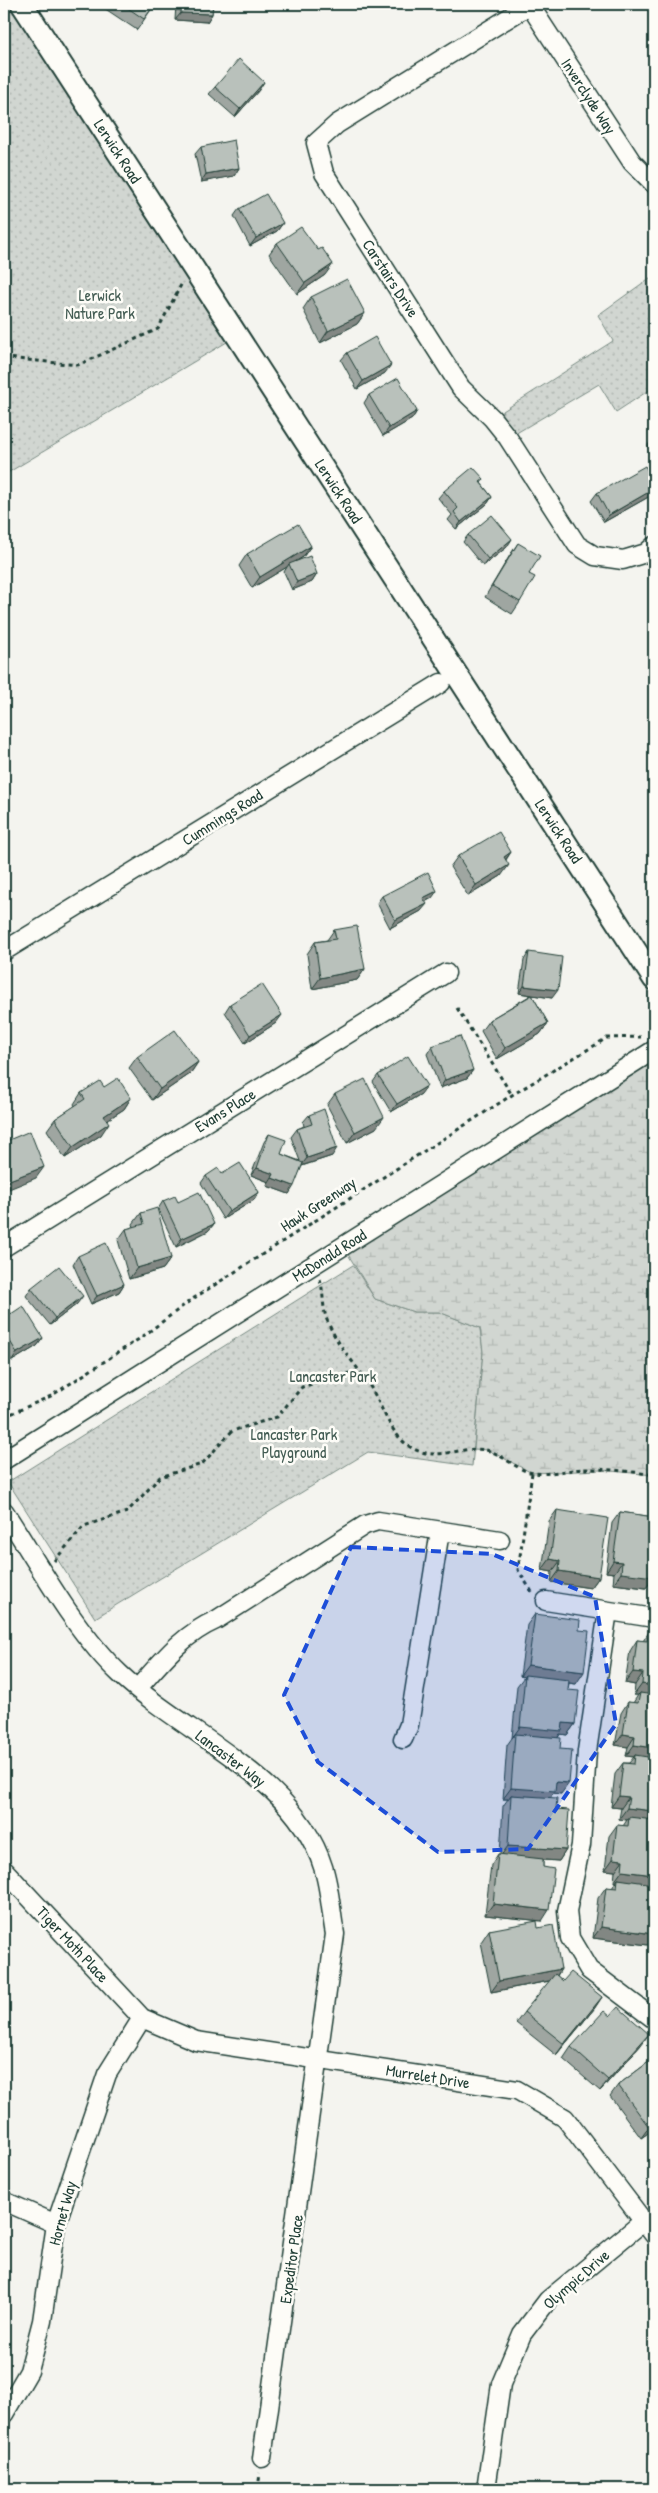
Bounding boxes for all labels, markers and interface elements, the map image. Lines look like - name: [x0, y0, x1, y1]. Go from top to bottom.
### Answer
- street label: Inverclyde Way: [556, 54, 622, 138]
- street label: Lerwick Road: [89, 115, 147, 187]
- street label: Carstairs Drive: [358, 235, 425, 322]
- park label: Lerwick Nature Park: [65, 284, 135, 324]
- street label: Lerwick Road: [310, 455, 368, 527]
- street label: Cummings Road: [178, 784, 266, 850]
- street label: Lerwick Road: [530, 795, 588, 867]
- street label: Evans Place: [190, 1082, 260, 1137]
- street label: Hawk Greenway: [276, 1171, 360, 1237]
- street label: McDonald Road: [288, 1223, 370, 1287]
- park label: Lancaster Park: [290, 1365, 377, 1387]
- park label: Lancaster Park Playground: [251, 1423, 338, 1463]
- street label: Lancaster Way: [191, 1724, 271, 1792]
- street label: Tiger Moth Place: [32, 1901, 115, 1987]
- street label: Murrelet Drive: [385, 2059, 472, 2094]
- street label: Hornet Way: [43, 2178, 81, 2248]
- street label: Expeditor Place: [274, 2212, 308, 2305]
- street label: Olympic Drive: [538, 2244, 614, 2314]

